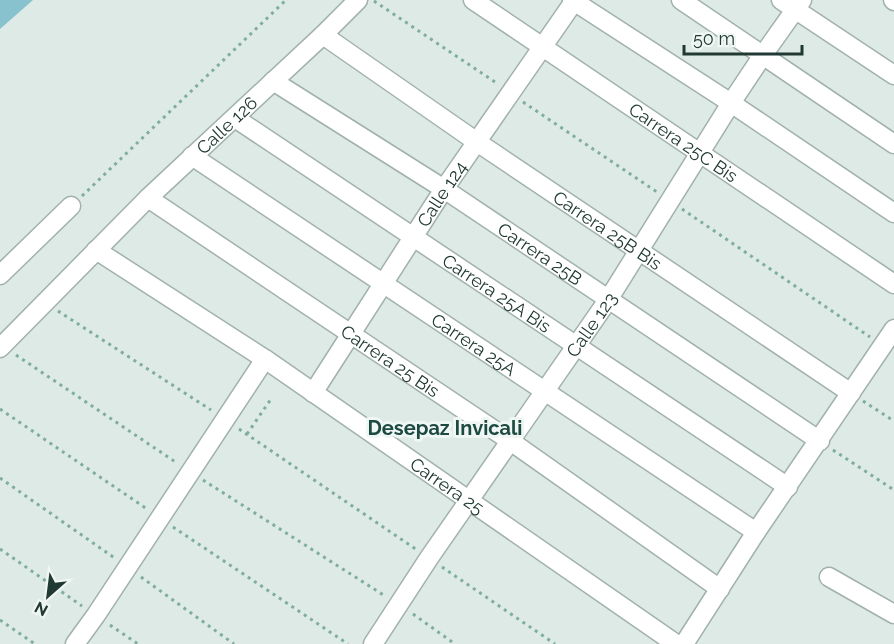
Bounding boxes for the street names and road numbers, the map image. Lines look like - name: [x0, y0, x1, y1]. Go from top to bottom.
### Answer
- street label: Calle 126: [192, 92, 261, 158]
- street label: Carrera 25C Bis: [625, 98, 742, 186]
- street label: Calle 124: [412, 157, 471, 230]
- street label: Carrera 25B Bis: [549, 186, 666, 274]
- street label: Carrera 25B: [494, 218, 586, 289]
- street label: Carrera 25A Bis: [439, 249, 555, 337]
- street label: Calle 123: [561, 288, 621, 361]
- street label: Carrera 25A: [428, 308, 520, 380]
- street label: Carrera 25 Bis: [337, 320, 444, 401]
- street label: Carrera 25: [406, 453, 488, 518]

